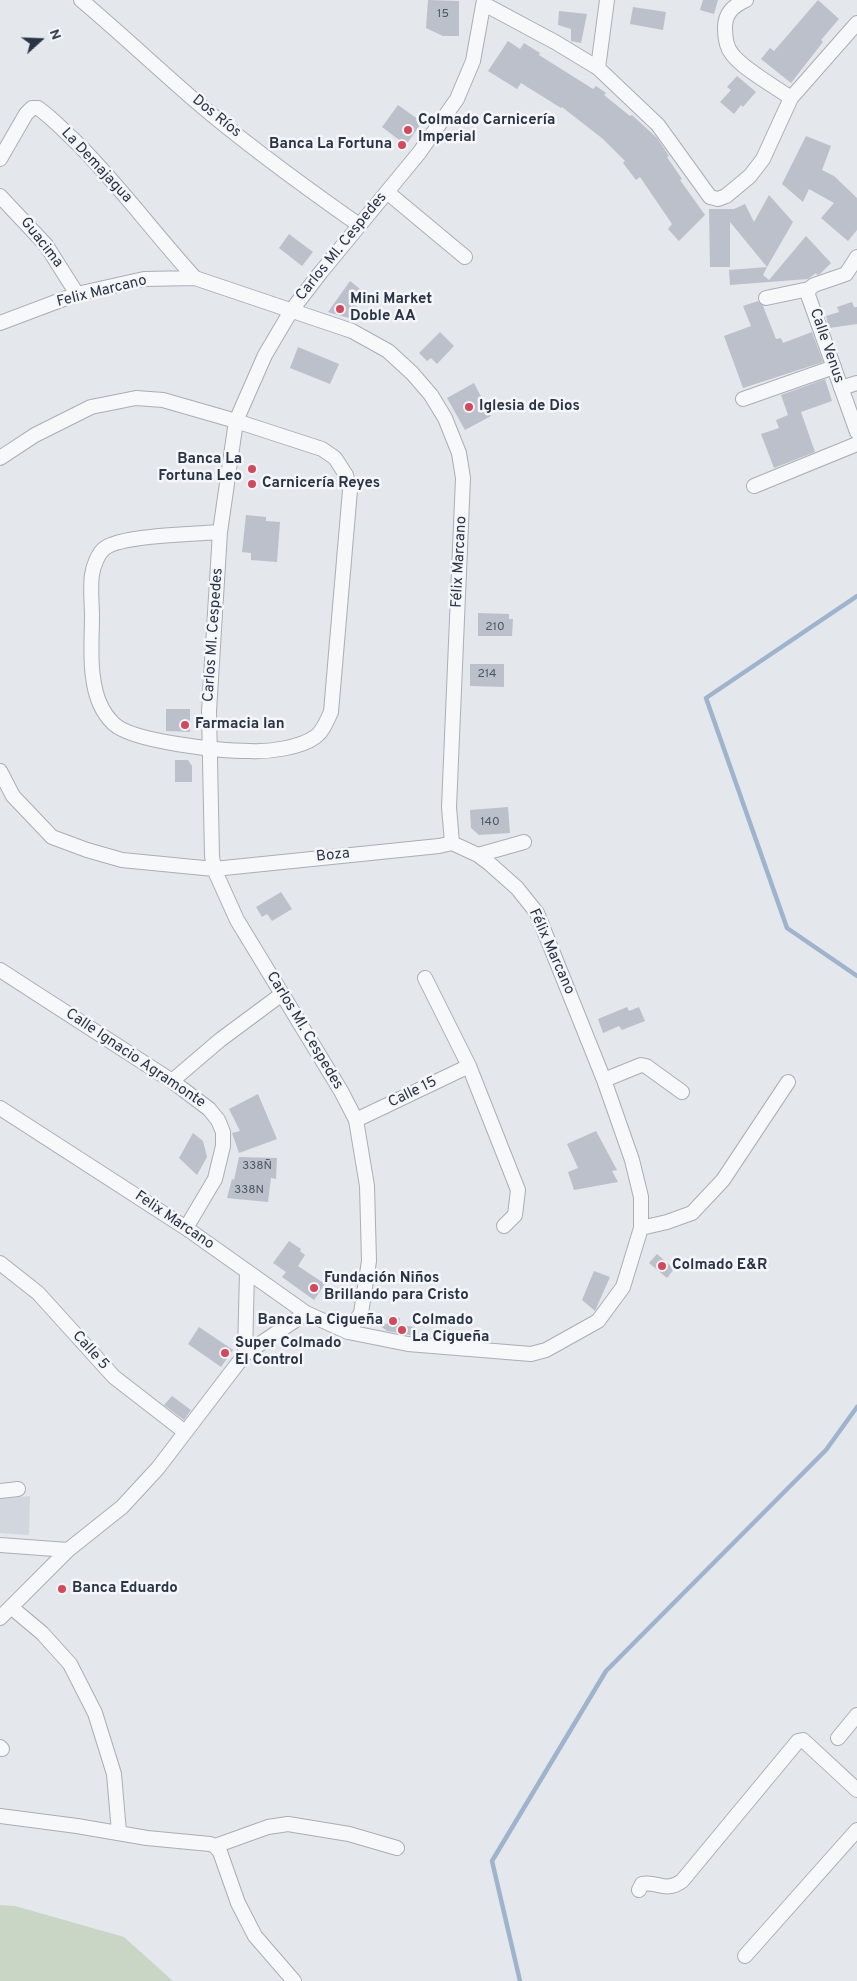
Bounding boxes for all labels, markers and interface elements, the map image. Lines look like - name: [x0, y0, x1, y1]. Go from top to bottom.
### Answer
- house number: 15: [437, 8, 449, 22]
- north arrow: [15, 15, 65, 65]
- text: N: [45, 27, 64, 42]
- street label: Dos Ríos: [188, 92, 244, 142]
- place label: Colmado Carnicería Imperial: [418, 112, 555, 147]
- marker: Colmado Carnicería Imperial: [402, 124, 414, 136]
- street label: La Demajagua: [57, 125, 135, 207]
- place label: Banca La Fortuna: [269, 136, 392, 154]
- marker: Banca La Fortuna: [396, 139, 408, 151]
- street label: Carlos Ml. Cespedes: [293, 189, 391, 305]
- street label: Guacima: [16, 214, 66, 272]
- street label: Felix Marcano: [55, 272, 149, 312]
- place label: Mini Market Doble AA: [350, 291, 432, 326]
- marker: Mini Market Doble AA: [334, 303, 346, 315]
- street label: Calle Venus: [805, 306, 847, 386]
- place label: Iglesia de Dios: [479, 398, 580, 416]
- marker: Iglesia de Dios: [463, 401, 475, 413]
- place label: Banca La Fortuna Leo: [158, 451, 242, 486]
- marker: Banca La Fortuna Leo: [246, 463, 258, 475]
- place label: Carnicería Reyes: [262, 475, 380, 493]
- marker: Carnicería Reyes: [246, 478, 258, 490]
- street label: Félix Marcano: [449, 516, 471, 608]
- street label: Carlos Ml. Cespedes: [200, 567, 228, 703]
- house number: 210: [485, 621, 505, 635]
- house number: 214: [477, 668, 497, 682]
- place label: Farmacia Ian: [195, 716, 285, 734]
- marker: Farmacia Ian: [179, 719, 191, 731]
- house number: 140: [480, 816, 500, 830]
- street label: Boza: [315, 845, 351, 867]
- street label: Félix Marcano: [524, 906, 578, 998]
- street label: Carlos Ml. Cespedes: [262, 969, 346, 1093]
- street label: Calle Ignacio Agramonte: [62, 1005, 208, 1113]
- street label: Calle 15: [386, 1074, 440, 1112]
- house number: 338Ñ: [242, 1160, 272, 1174]
- house number: 338N: [234, 1184, 264, 1198]
- street label: Felix Marcano: [131, 1188, 217, 1254]
- place label: Colmado E&R: [672, 1257, 767, 1275]
- marker: Colmado E&R: [656, 1260, 668, 1272]
- place label: Fundación Niños Brillando para Cristo: [324, 1270, 469, 1305]
- marker: Fundación Niños Brillando para Cristo: [308, 1282, 320, 1294]
- place label: Banca La Cigueña: [258, 1312, 383, 1330]
- place label: Colmado La Cigueña: [412, 1312, 489, 1347]
- marker: Banca La Cigueña: [387, 1315, 399, 1327]
- marker: Colmado La Cigueña: [396, 1324, 408, 1336]
- street label: Calle 5: [68, 1328, 112, 1374]
- place label: Super Colmado El Control: [235, 1335, 341, 1370]
- marker: Super Colmado El Control: [219, 1347, 231, 1359]
- place label: Banca Eduardo: [72, 1580, 178, 1598]
- marker: Banca Eduardo: [56, 1583, 68, 1595]

